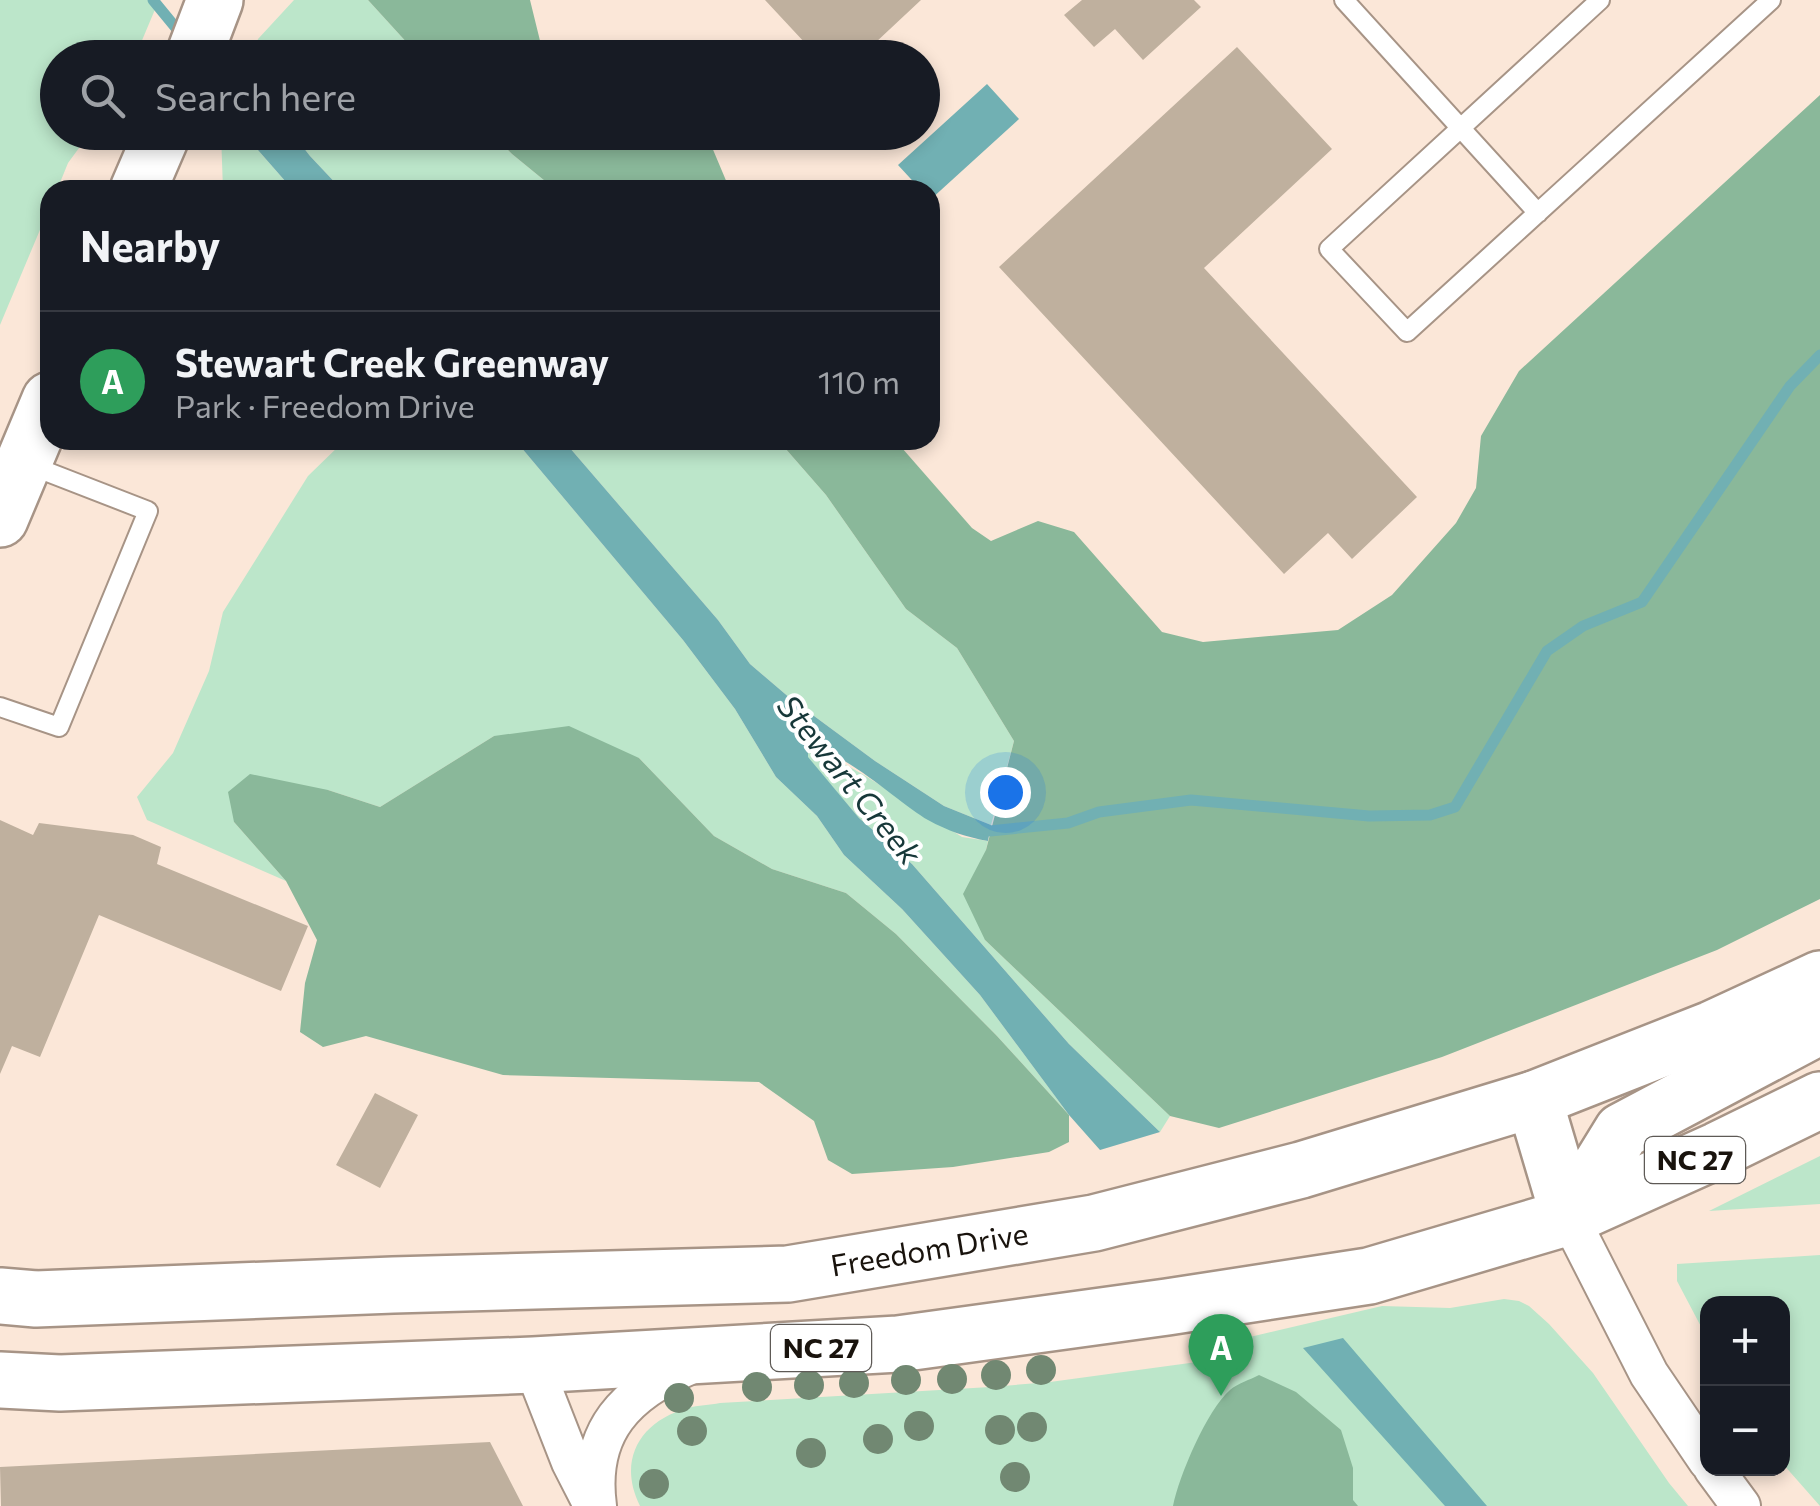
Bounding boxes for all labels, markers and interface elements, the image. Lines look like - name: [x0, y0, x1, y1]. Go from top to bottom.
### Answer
- search box: [40, 40, 940, 150]
- icon: search: [75, 68, 130, 123]
- text: Search here: [155, 72, 356, 119]
- text: Nearby: [80, 219, 220, 271]
- text: Stewart Creek Greenway: [175, 338, 609, 385]
- text: A: [101, 361, 124, 401]
- text: 110 m: [818, 361, 900, 401]
- text: Park · Freedom Drive: [175, 385, 475, 425]
- water label: Stewart Creek: [770, 686, 932, 872]
- your location: [980, 767, 1031, 818]
- road number: NC 27: [1645, 1137, 1745, 1183]
- street label: Freedom Drive: [828, 1213, 1031, 1283]
- map controls: [1700, 1296, 1790, 1476]
- button: +: [1700, 1296, 1790, 1386]
- pin: A: [1188, 1314, 1254, 1396]
- road number: NC 27: [771, 1325, 871, 1371]
- button: −: [1700, 1386, 1790, 1476]

